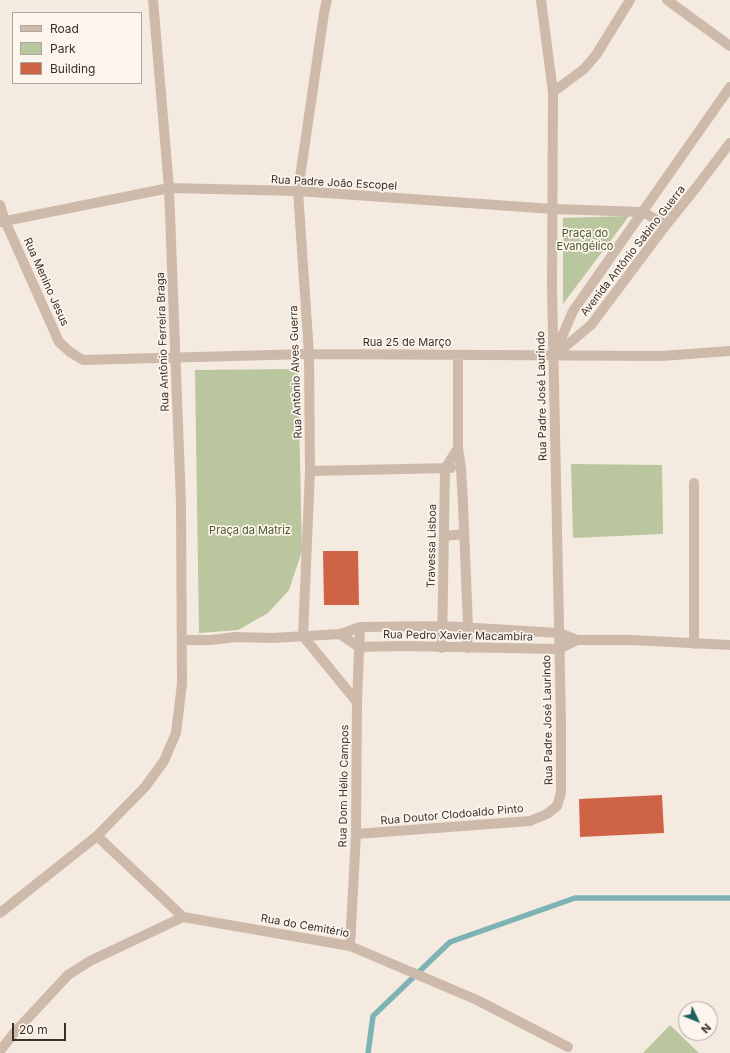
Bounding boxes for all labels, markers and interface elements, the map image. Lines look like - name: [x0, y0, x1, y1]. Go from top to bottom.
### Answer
- legend: [12, 12, 142, 84]
- text: Road: [50, 21, 79, 36]
- text: Park: [50, 41, 76, 56]
- text: Building: [50, 61, 95, 76]
- street label: Rua Padre João Escopel: [271, 173, 397, 193]
- street label: Avenida Antônio Sabino Guerra: [578, 183, 688, 319]
- park label: Praça do Evangélico: [557, 227, 613, 253]
- street label: Rua Menino Jesus: [21, 236, 71, 328]
- street label: Rua Antônio Ferreira Braga: [154, 272, 172, 412]
- street label: Rua Antônio Alves Guerra: [287, 305, 305, 439]
- street label: Rua Padre José Laurindo: [534, 331, 550, 461]
- street label: Rua 25 de Março: [363, 336, 451, 350]
- street label: Travessa Lisboa: [425, 504, 439, 588]
- park label: Praça da Matriz: [209, 524, 291, 538]
- street label: Rua Pedro Xavier Macambira: [383, 628, 533, 644]
- street label: Rua Padre José Laurindo: [540, 655, 556, 785]
- street label: Rua Dom Hélio Campos: [336, 725, 352, 847]
- street label: Rua Doutor Clodoaldo Pinto: [380, 802, 524, 828]
- street label: Rua do Cemitério: [260, 912, 350, 940]
- north arrow: [678, 1001, 718, 1041]
- scale bar: [14, 1015, 68, 1041]
- text: N: [698, 1021, 714, 1036]
- text: 20 m: [19, 1022, 48, 1037]

